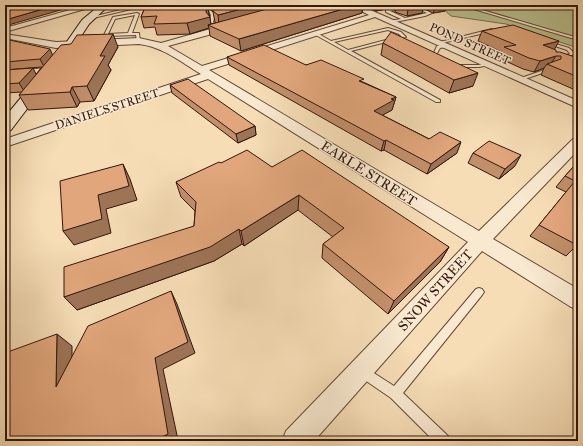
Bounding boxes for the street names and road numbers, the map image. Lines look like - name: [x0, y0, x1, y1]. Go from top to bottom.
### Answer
- street label: POND STREET: [427, 20, 513, 68]
- street label: DANIELS STREET: [53, 86, 161, 132]
- street label: EARLE STREET: [318, 137, 420, 210]
- street label: SNOW STREET: [394, 246, 477, 335]

